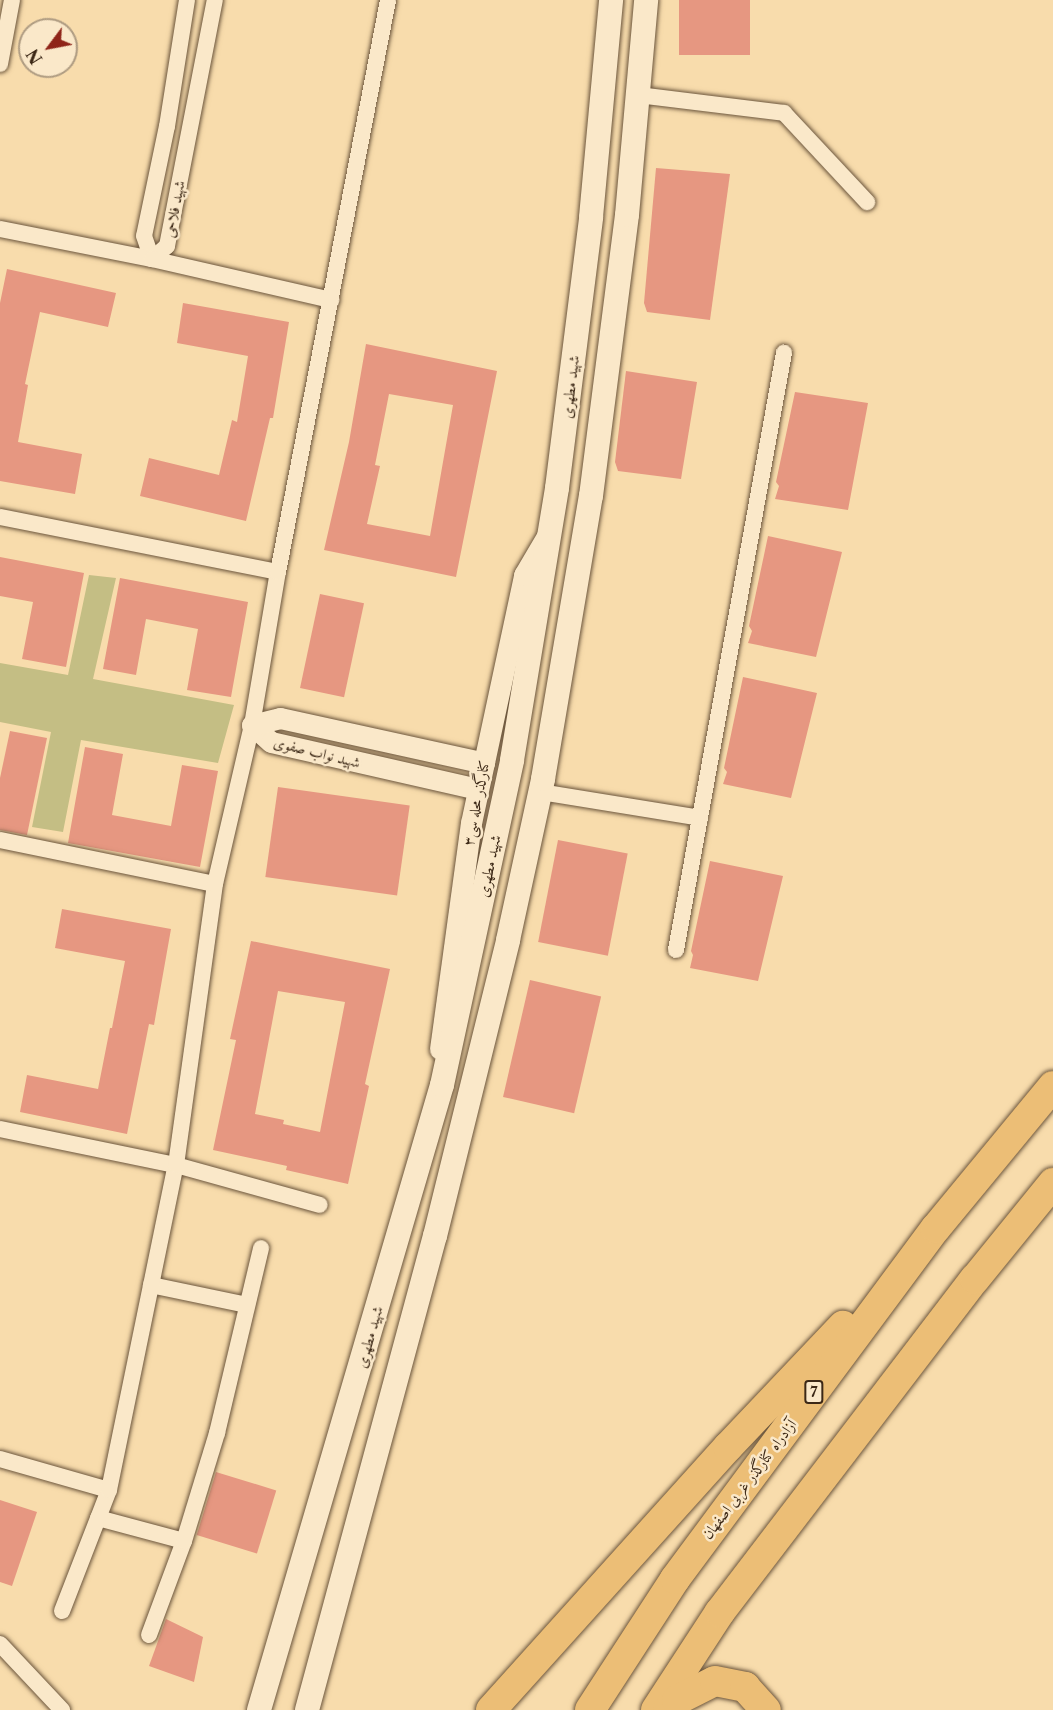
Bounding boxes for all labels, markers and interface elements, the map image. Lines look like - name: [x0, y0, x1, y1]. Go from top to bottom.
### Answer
- north arrow: [18, 18, 78, 78]
- text: N: [22, 45, 47, 68]
- street label: شهید فلاحی: [160, 179, 188, 239]
- street label: شهید مطهری: [557, 354, 583, 420]
- street label: شهید نواب صفوی: [272, 733, 362, 771]
- street label: کنارگذر محله سی۳: [459, 759, 493, 847]
- street label: شهید مطهری: [474, 833, 504, 899]
- street label: شهید مطهری: [352, 1304, 386, 1370]
- road number: 7: [804, 1381, 824, 1403]
- street label: آزادراه کنارگذر غربی اصفهان: [698, 1415, 800, 1543]

